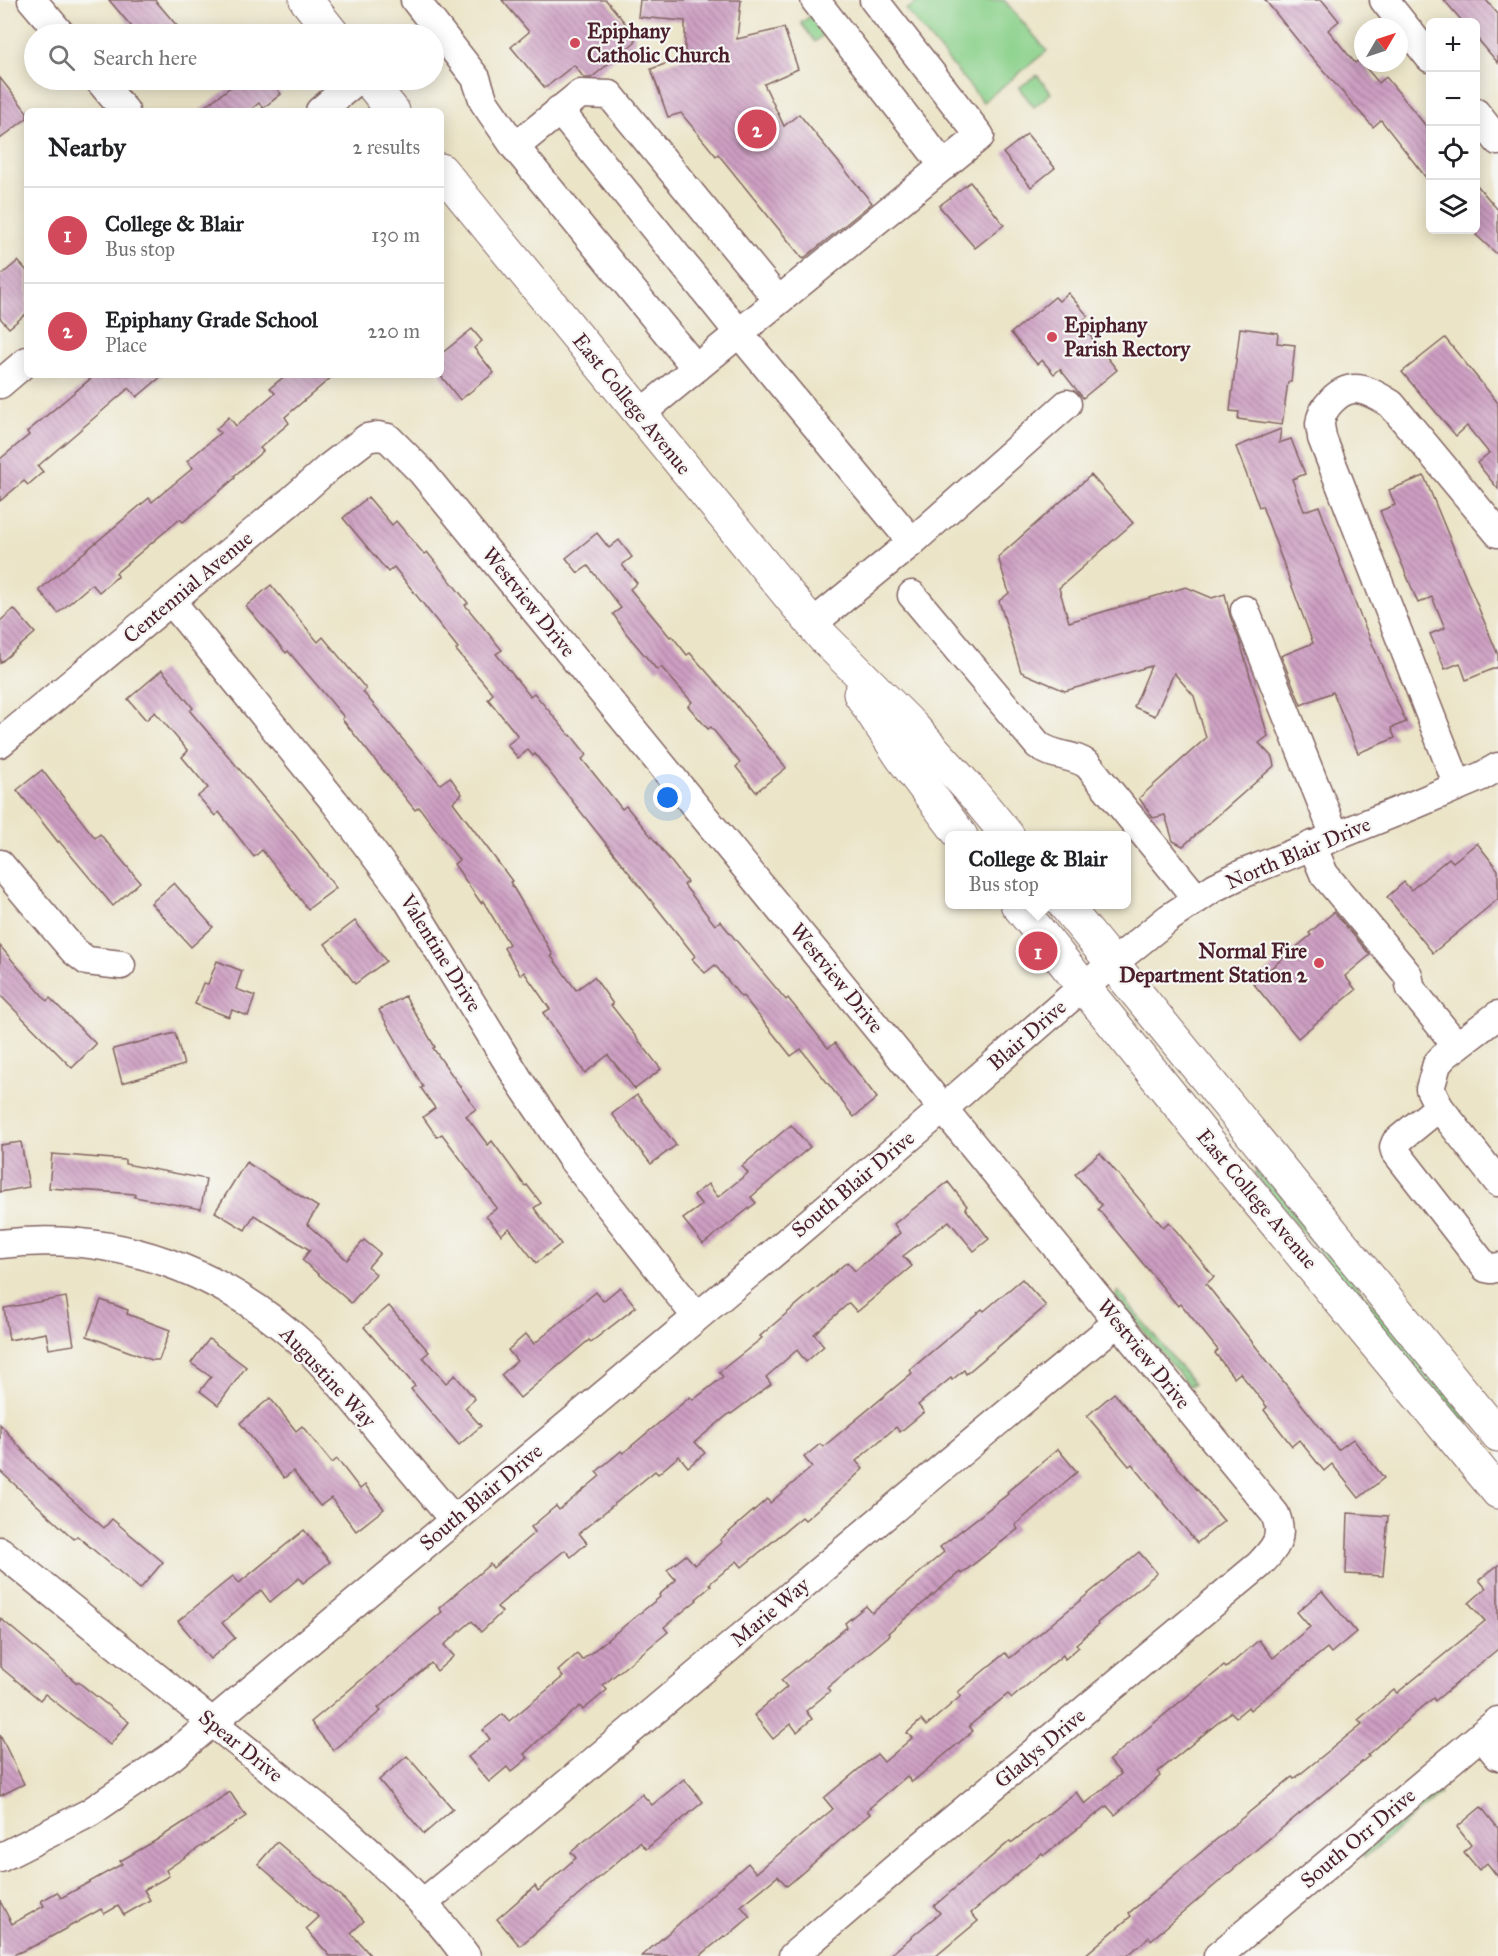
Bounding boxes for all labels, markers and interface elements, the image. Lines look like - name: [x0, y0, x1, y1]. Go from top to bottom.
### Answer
- place label: Epiphany Catholic Church: [587, 18, 730, 68]
- north arrow: [1354, 18, 1408, 72]
- map controls: [1426, 18, 1480, 234]
- button: +: [1426, 18, 1480, 72]
- search box: [24, 24, 444, 90]
- marker: Epiphany Catholic Church: [568, 36, 582, 50]
- icon: search: [45, 41, 78, 74]
- text: Search here: [93, 44, 197, 71]
- button: −: [1426, 72, 1480, 126]
- pin: 2: [738, 106, 777, 152]
- button: locate: [1426, 126, 1480, 180]
- text: Nearby: [48, 131, 126, 163]
- text: 2 results: [352, 135, 420, 159]
- button: layers: [1426, 180, 1480, 234]
- text: College & Blair: [105, 210, 244, 237]
- text: 1: [64, 223, 71, 247]
- text: 130 m: [371, 223, 420, 247]
- text: Bus stop: [105, 237, 175, 261]
- text: Epiphany Grade School: [105, 306, 318, 333]
- place label: Epiphany Parish Rectory: [1064, 312, 1191, 362]
- text: 2: [63, 319, 72, 343]
- text: 220 m: [368, 319, 420, 343]
- street label: East College Avenue: [567, 328, 697, 480]
- marker: Epiphany Parish Rectory: [1045, 330, 1059, 344]
- text: Place: [105, 333, 147, 357]
- street label: Centennial Avenue: [118, 525, 258, 649]
- street label: Westview Drive: [477, 542, 582, 663]
- your location: [653, 783, 682, 812]
- street label: North Blair Drive: [1222, 811, 1375, 895]
- popup: [945, 831, 1131, 909]
- text: College & Blair: [969, 845, 1107, 872]
- text: Bus stop: [969, 872, 1039, 896]
- street label: Valentine Drive: [394, 888, 488, 1017]
- street label: Westview Drive: [785, 918, 890, 1039]
- pin: 1: [1018, 928, 1058, 974]
- place label: Normal Fire Department Station 2: [1119, 938, 1308, 988]
- marker: Normal Fire Department Station 2: [1312, 956, 1326, 970]
- street label: Blair Drive: [983, 994, 1072, 1076]
- street label: East College Avenue: [1191, 1124, 1323, 1274]
- street label: South Blair Drive: [786, 1125, 920, 1243]
- street label: Westview Drive: [1092, 1294, 1197, 1415]
- street label: Augustine Way: [274, 1320, 382, 1434]
- street label: South Blair Drive: [414, 1438, 548, 1556]
- street label: Marie Way: [725, 1571, 816, 1652]
- street label: Gladys Drive: [989, 1702, 1091, 1794]
- street label: Spear Drive: [194, 1704, 289, 1788]
- street label: South Orr Drive: [1295, 1782, 1421, 1894]

